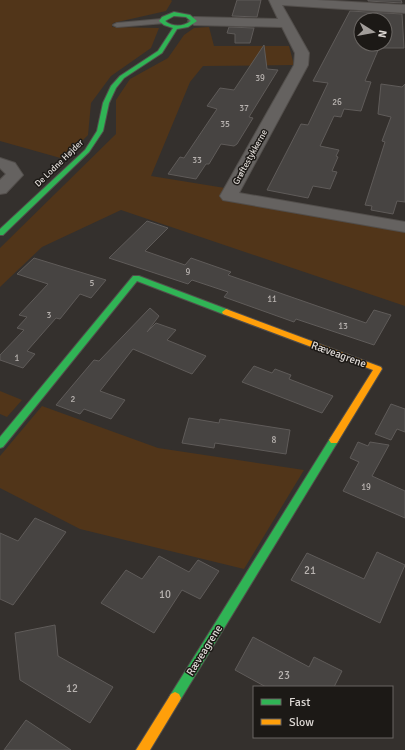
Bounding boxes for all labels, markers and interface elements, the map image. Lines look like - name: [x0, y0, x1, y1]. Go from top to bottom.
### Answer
- north arrow: [353, 12, 393, 52]
- text: N: [375, 29, 389, 39]
- house number: 39: [255, 73, 265, 84]
- house number: 26: [332, 97, 342, 108]
- house number: 37: [239, 103, 249, 114]
- house number: 35: [220, 119, 230, 130]
- street label: Grøftestykkerne: [231, 127, 270, 187]
- street label: De Lodne Højder: [33, 137, 86, 189]
- house number: 33: [192, 155, 202, 166]
- house number: 9: [186, 267, 191, 278]
- house number: 5: [90, 278, 95, 289]
- house number: 11: [267, 294, 277, 305]
- house number: 3: [47, 310, 52, 321]
- house number: 13: [338, 321, 348, 332]
- street label: Ræveagrene: [310, 339, 368, 370]
- house number: 1: [15, 353, 20, 364]
- house number: 2: [71, 394, 76, 405]
- house number: 8: [272, 435, 277, 446]
- house number: 19: [361, 482, 371, 493]
- house number: 21: [304, 564, 316, 577]
- house number: 10: [159, 588, 171, 601]
- street label: Ræveagrene: [184, 622, 225, 678]
- house number: 23: [278, 669, 290, 682]
- house number: 12: [66, 682, 78, 695]
- legend: [253, 686, 393, 738]
- text: Fast: [289, 695, 310, 710]
- text: Slow: [289, 715, 314, 730]

